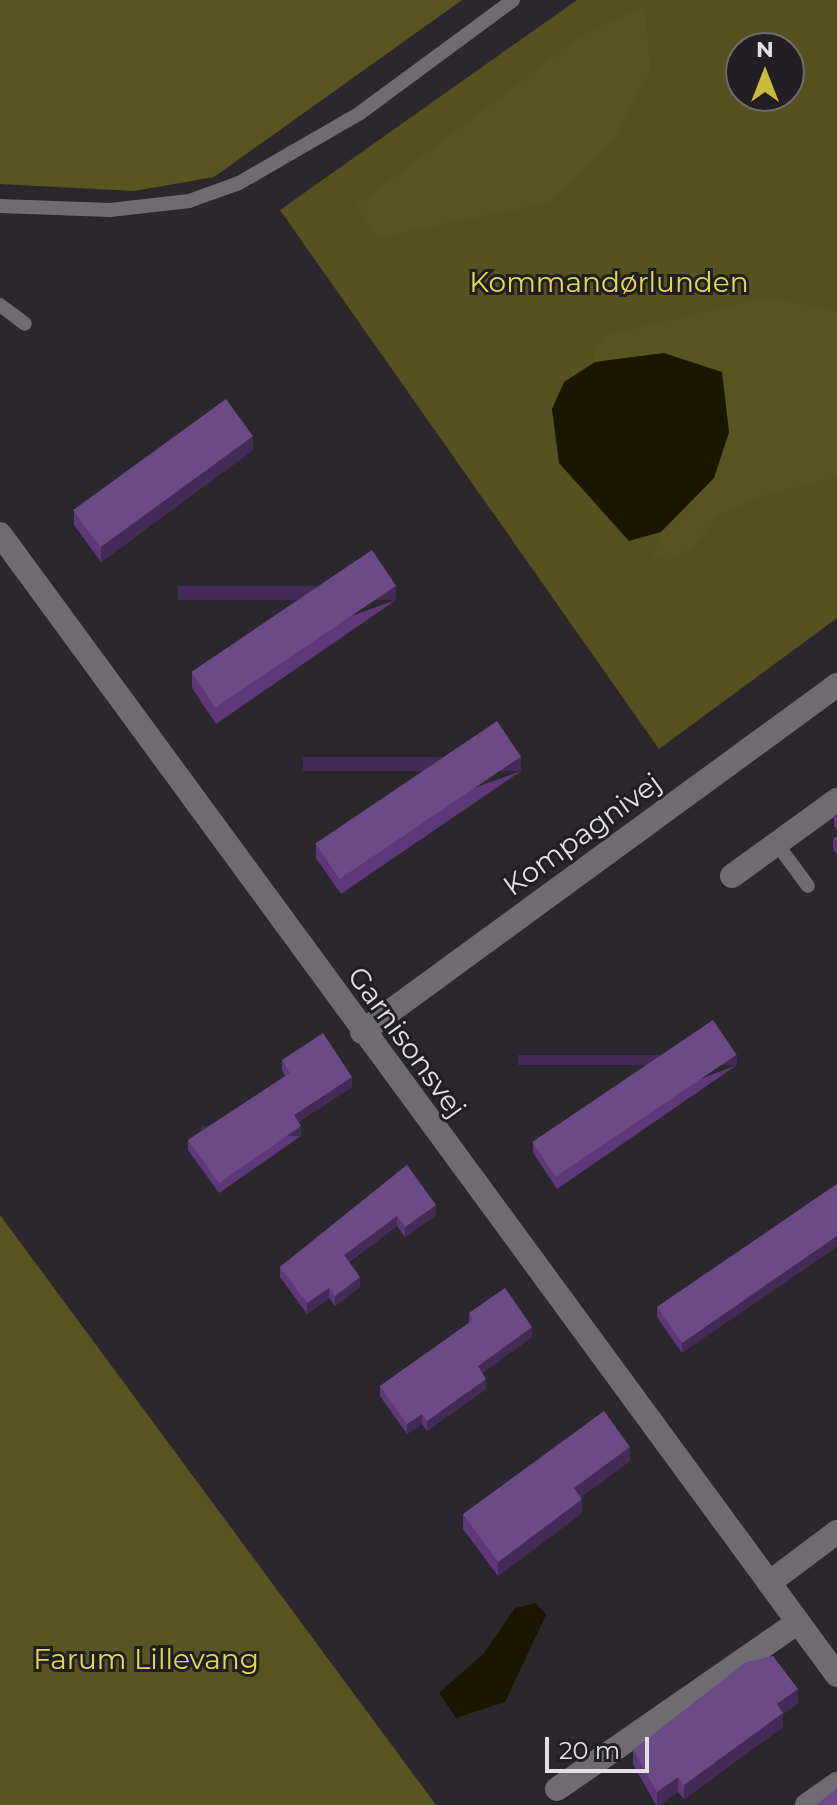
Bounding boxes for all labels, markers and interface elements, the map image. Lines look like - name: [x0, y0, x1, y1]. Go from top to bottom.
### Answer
- north arrow: [725, 32, 805, 112]
- text: N: [756, 36, 774, 63]
- park label: Kommandørlunden: [469, 265, 749, 299]
- street label: Kompagnivej: [497, 766, 667, 902]
- street label: Garnisonsvej: [341, 960, 473, 1124]
- park label: Farum Lillevang: [33, 1642, 259, 1676]
- scale bar: [549, 1721, 653, 1771]
- text: 20 m: [559, 1736, 620, 1765]

